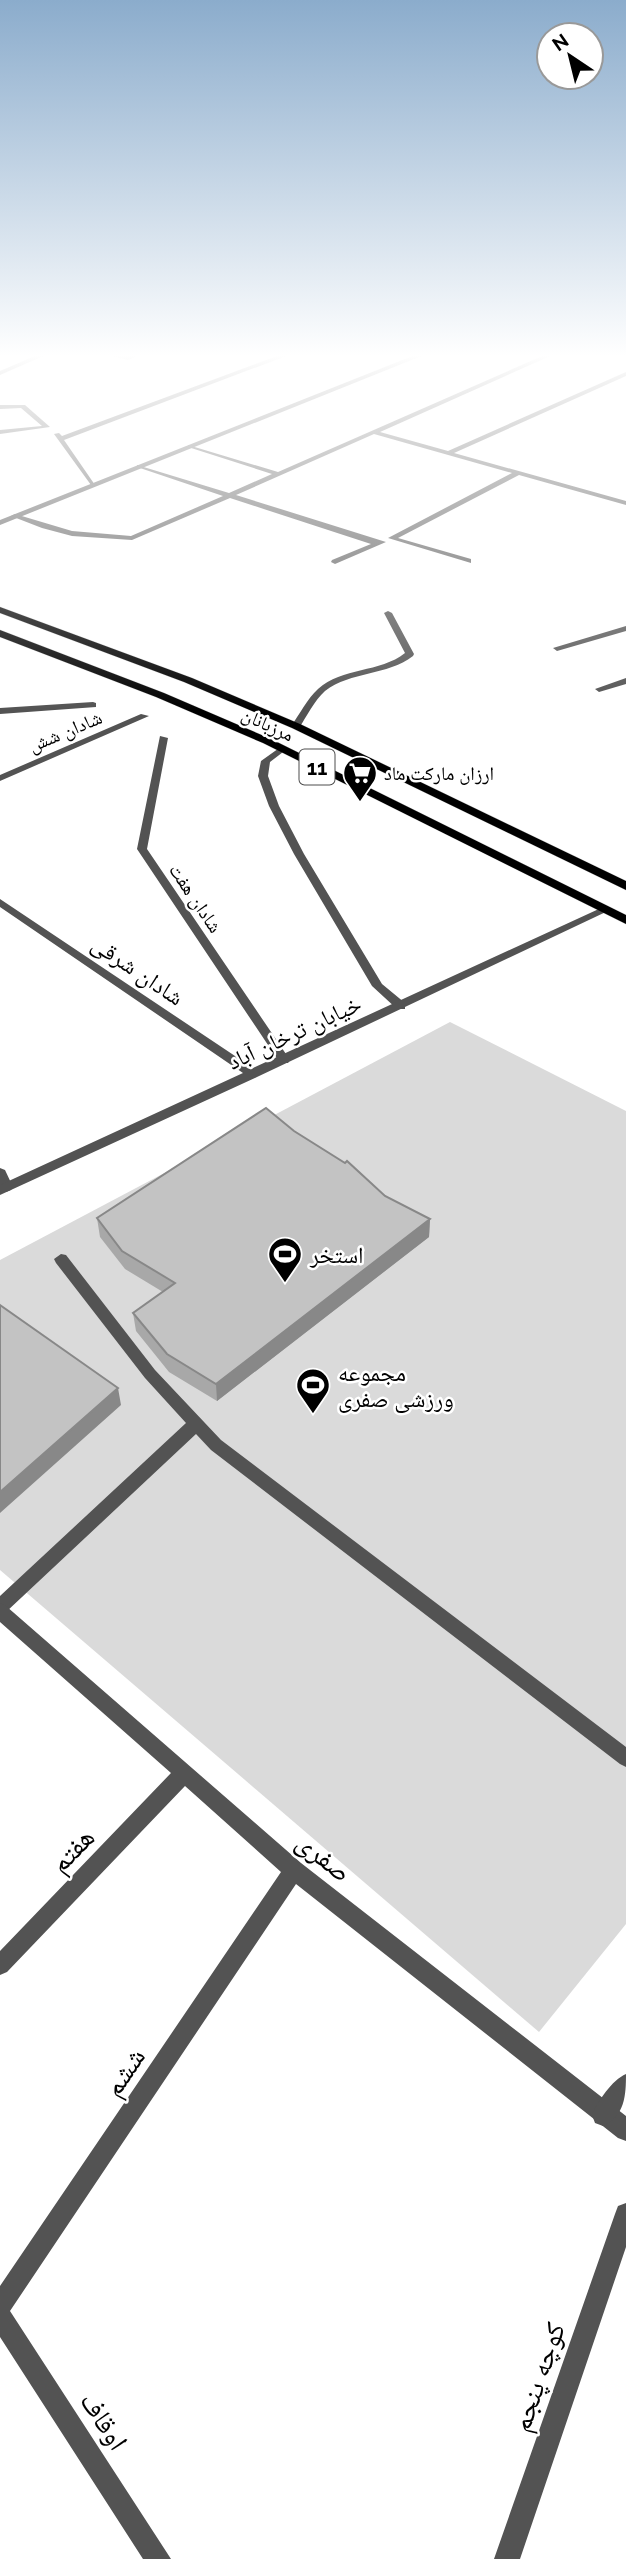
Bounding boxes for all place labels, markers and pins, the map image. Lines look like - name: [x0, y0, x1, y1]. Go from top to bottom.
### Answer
- supermarket icon: ارزان مارکت ماد: [341, 754, 379, 803]
- place label: ارزان مارکت ماد: [384, 762, 494, 785]
- sports icon: استخر: [266, 1235, 304, 1284]
- place label: استخر: [309, 1241, 364, 1268]
- place label: مجموعه ورزشی صفری: [338, 1359, 454, 1413]
- sports icon: مجموعه ورزشی صفری: [294, 1366, 332, 1415]

